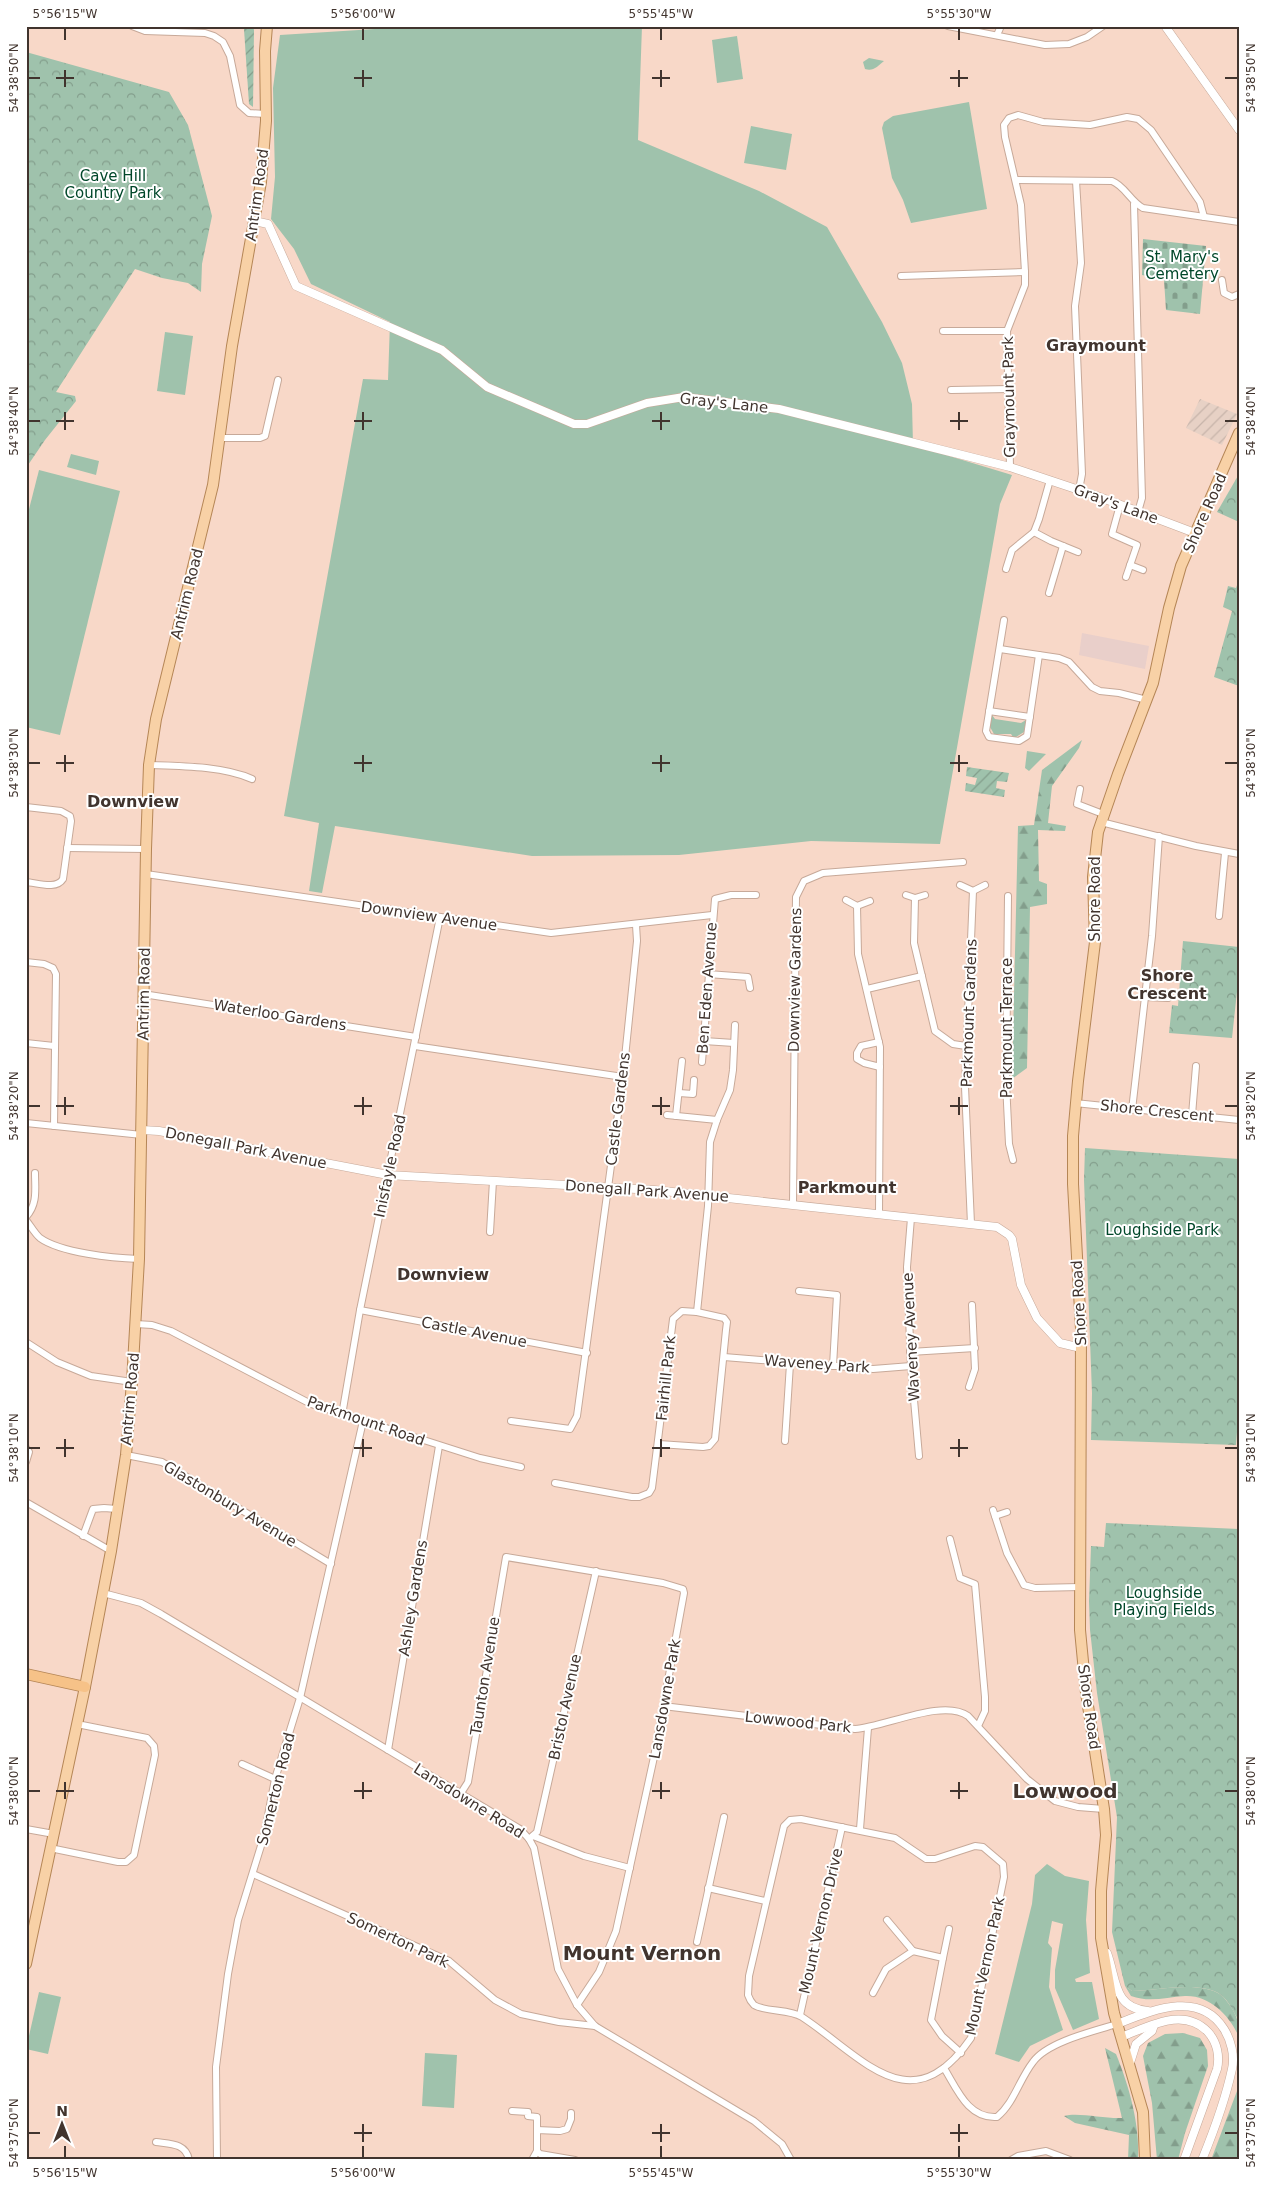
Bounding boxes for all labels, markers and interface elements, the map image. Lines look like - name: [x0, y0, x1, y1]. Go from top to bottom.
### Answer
- text: 5°56'15"W: [33, 7, 98, 21]
- text: 5°56'00"W: [331, 7, 396, 21]
- text: 5°55'45"W: [629, 7, 694, 21]
- text: 5°55'30"W: [927, 7, 992, 21]
- text: 54°38'50"N: [7, 43, 21, 113]
- text: 54°38'50"N: [1244, 43, 1258, 113]
- street label: Antrim Road: [242, 148, 272, 242]
- park label: Cave Hill Country Park: [65, 167, 162, 202]
- park label: St. Mary's Cemetery: [1145, 248, 1219, 283]
- street label: Graymount Park: [999, 336, 1019, 458]
- district label: Graymount: [1046, 336, 1146, 355]
- text: 54°38'40"N: [7, 386, 21, 456]
- text: 54°38'40"N: [1244, 386, 1258, 456]
- street label: Gray's Lane: [679, 389, 769, 417]
- street label: Shore Road: [1179, 470, 1231, 556]
- street label: Gray's Lane: [1071, 480, 1161, 528]
- street label: Antrim Road: [167, 547, 207, 641]
- text: 54°38'30"N: [7, 728, 21, 798]
- text: 54°38'30"N: [1244, 728, 1258, 798]
- district label: Downview: [87, 792, 179, 811]
- street label: Shore Road: [1086, 856, 1104, 942]
- street label: Downview Avenue: [360, 898, 498, 934]
- street label: Downview Gardens: [785, 907, 805, 1052]
- street label: Ben Eden Avenue: [693, 922, 721, 1054]
- street label: Parkmount Gardens: [957, 938, 981, 1088]
- street label: Antrim Road: [134, 947, 154, 1041]
- street label: Parkmount Terrace: [998, 958, 1016, 1098]
- district label: Shore Crescent: [1127, 966, 1207, 1003]
- street label: Waterloo Gardens: [212, 996, 348, 1034]
- street label: Castle Gardens: [602, 1051, 634, 1167]
- text: 54°38'20"N: [7, 1071, 21, 1141]
- text: 54°38'20"N: [1244, 1071, 1258, 1141]
- street label: Shore Crescent: [1099, 1096, 1215, 1126]
- street label: Inisfayle Road: [370, 1113, 410, 1219]
- street label: Donegall Park Avenue: [164, 1123, 328, 1173]
- street label: Donegall Park Avenue: [564, 1176, 730, 1206]
- district label: Parkmount: [798, 1178, 897, 1197]
- park label: Loughside Park: [1105, 1221, 1219, 1239]
- street label: Shore Road: [1068, 1260, 1090, 1346]
- district label: Downview: [397, 1265, 489, 1284]
- street label: Waveney Avenue: [899, 1272, 923, 1402]
- street label: Castle Avenue: [420, 1313, 528, 1351]
- street label: Fairhill Park: [653, 1334, 679, 1422]
- street label: Waveney Park: [764, 1351, 871, 1377]
- street label: Antrim Road: [117, 1352, 143, 1446]
- street label: Parkmount Road: [305, 1392, 427, 1450]
- text: 54°38'10"N: [7, 1413, 21, 1483]
- text: 54°38'10"N: [1244, 1413, 1258, 1483]
- street label: Glastonbury Avenue: [160, 1457, 300, 1551]
- street label: Ashley Gardens: [395, 1538, 431, 1657]
- park label: Loughside Playing Fields: [1113, 1584, 1215, 1619]
- street label: Taunton Avenue: [467, 1615, 503, 1738]
- street label: Lansdowne Park: [646, 1637, 684, 1761]
- street label: Bristol Avenue: [545, 1652, 585, 1762]
- street label: Shore Road: [1074, 1663, 1104, 1751]
- street label: Lowwood Park: [744, 1707, 852, 1737]
- street label: Somerton Road: [253, 1731, 299, 1847]
- text: 54°38'00"N: [7, 1756, 21, 1826]
- text: 54°38'00"N: [1244, 1756, 1258, 1826]
- street label: Lansdowne Road: [410, 1760, 528, 1842]
- district label: Lowwood: [1012, 1779, 1118, 1803]
- street label: Mount Vernon Drive: [795, 1846, 847, 1996]
- street label: Mount Vernon Park: [961, 1895, 1009, 2037]
- street label: Somerton Park: [344, 1909, 452, 1972]
- district label: Mount Vernon: [563, 1941, 721, 1965]
- text: 54°37'50"N: [7, 2098, 21, 2168]
- north arrow: [38, 2098, 88, 2148]
- text: 54°37'50"N: [1244, 2098, 1258, 2168]
- text: N: [56, 2103, 68, 2119]
- text: 5°56'15"W: [33, 2166, 98, 2180]
- text: 5°56'00"W: [331, 2166, 396, 2180]
- text: 5°55'45"W: [629, 2166, 694, 2180]
- text: 5°55'30"W: [927, 2166, 992, 2180]

